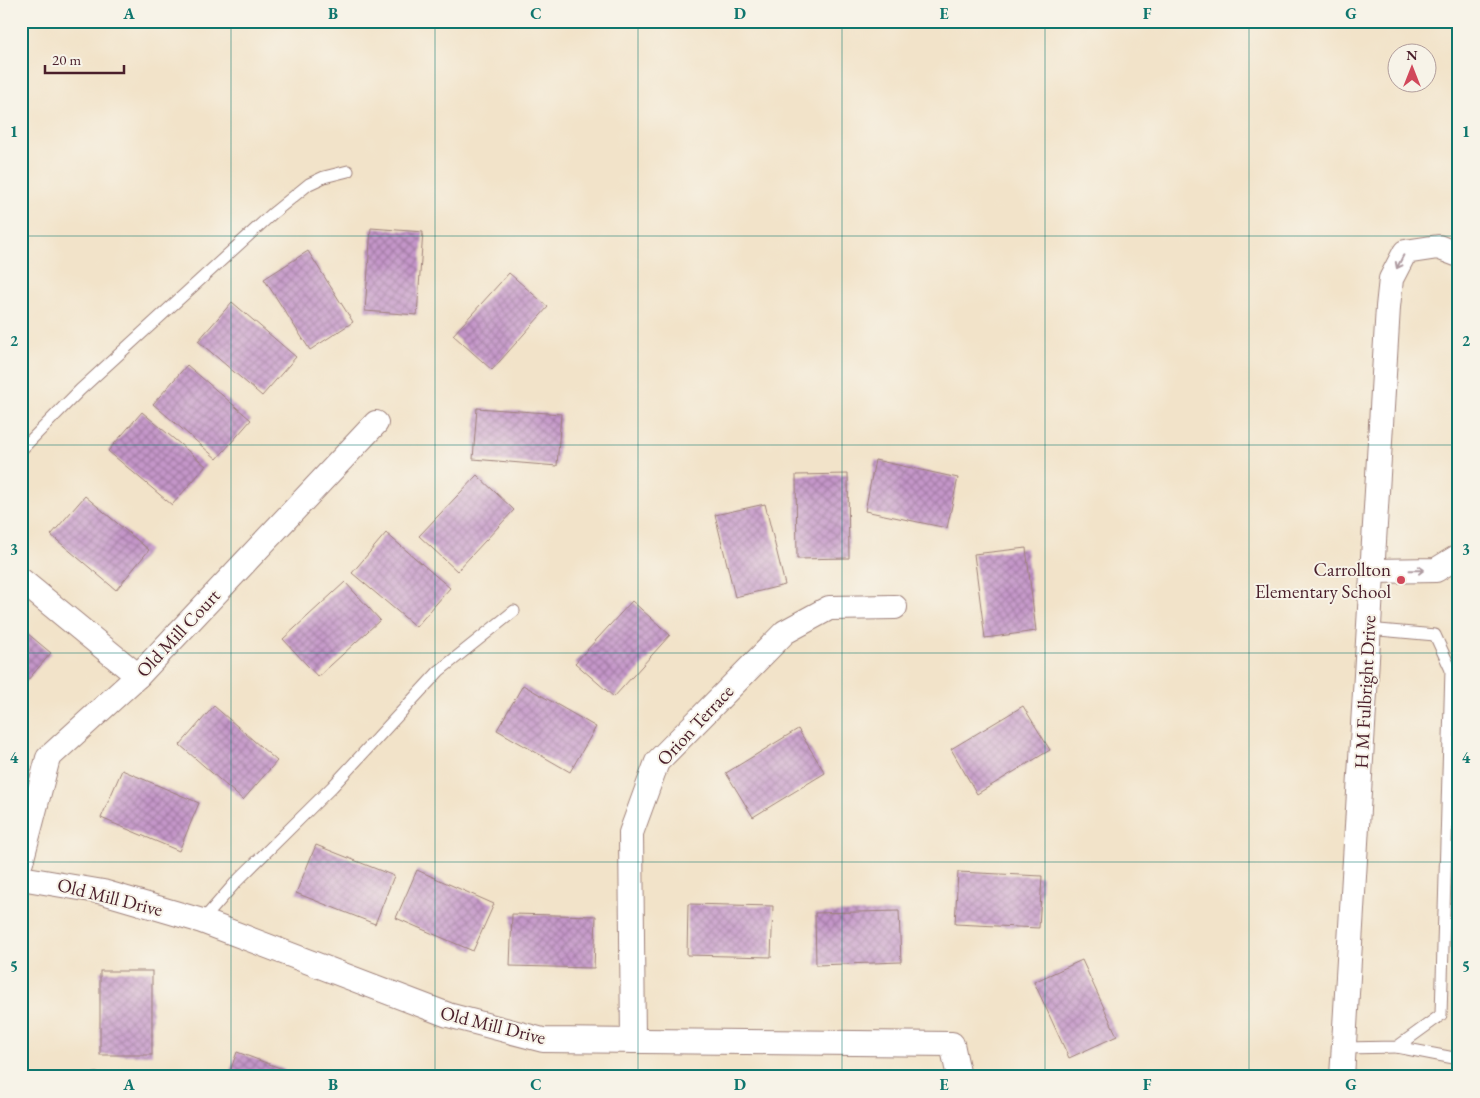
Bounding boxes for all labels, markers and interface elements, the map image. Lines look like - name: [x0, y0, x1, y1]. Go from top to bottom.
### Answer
- text: A: [122, 3, 135, 24]
- text: B: [328, 3, 338, 24]
- text: C: [530, 3, 542, 24]
- text: D: [734, 3, 746, 24]
- text: E: [939, 3, 949, 24]
- text: F: [1143, 3, 1152, 24]
- text: G: [1345, 3, 1357, 24]
- scale bar: [45, 42, 124, 74]
- north arrow: [1388, 42, 1438, 92]
- text: N: [1406, 46, 1418, 64]
- text: 20 m: [52, 50, 81, 69]
- text: 1: [10, 121, 18, 142]
- text: 1: [1462, 121, 1470, 142]
- one-way arrow: [1395, 254, 1405, 269]
- text: 2: [10, 330, 19, 351]
- text: 2: [1462, 330, 1471, 351]
- text: 3: [10, 539, 18, 560]
- text: 3: [1462, 539, 1470, 560]
- place label: Carrollton Elementary School: [1255, 557, 1391, 604]
- one-way arrow: [1409, 565, 1425, 575]
- marker: Carrollton Elementary School: [1395, 574, 1407, 586]
- street label: Old Mill Court: [131, 583, 225, 683]
- street label: H M Fulbright Drive: [1348, 615, 1382, 769]
- street label: Orion Terrace: [651, 679, 739, 771]
- text: 4: [10, 747, 19, 768]
- text: 4: [1462, 747, 1471, 768]
- street label: Old Mill Drive: [55, 872, 165, 922]
- text: 5: [10, 956, 18, 977]
- text: 5: [1462, 956, 1470, 977]
- street label: Old Mill Drive: [438, 1000, 548, 1050]
- text: A: [122, 1074, 135, 1095]
- text: B: [328, 1074, 338, 1095]
- text: C: [530, 1074, 542, 1095]
- text: D: [734, 1074, 746, 1095]
- text: E: [939, 1074, 949, 1095]
- text: F: [1143, 1074, 1152, 1095]
- text: G: [1345, 1074, 1357, 1095]

